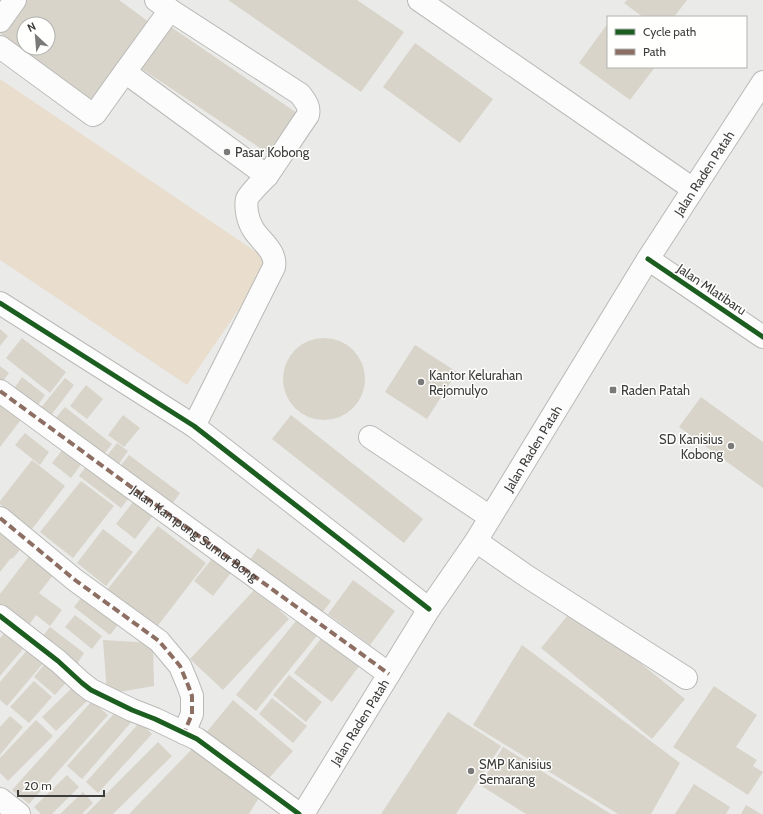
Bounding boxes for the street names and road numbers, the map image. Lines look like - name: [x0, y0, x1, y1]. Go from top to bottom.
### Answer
- street label: Jalan Raden Patah: [670, 128, 737, 219]
- street label: Jalan Mlatibaru: [674, 259, 750, 318]
- street label: Jalan Raden Patah: [500, 402, 565, 495]
- street label: Jalan Kampung Sumur Bong: [127, 481, 262, 585]
- street label: Jalan Raden Patah: [327, 676, 392, 769]

